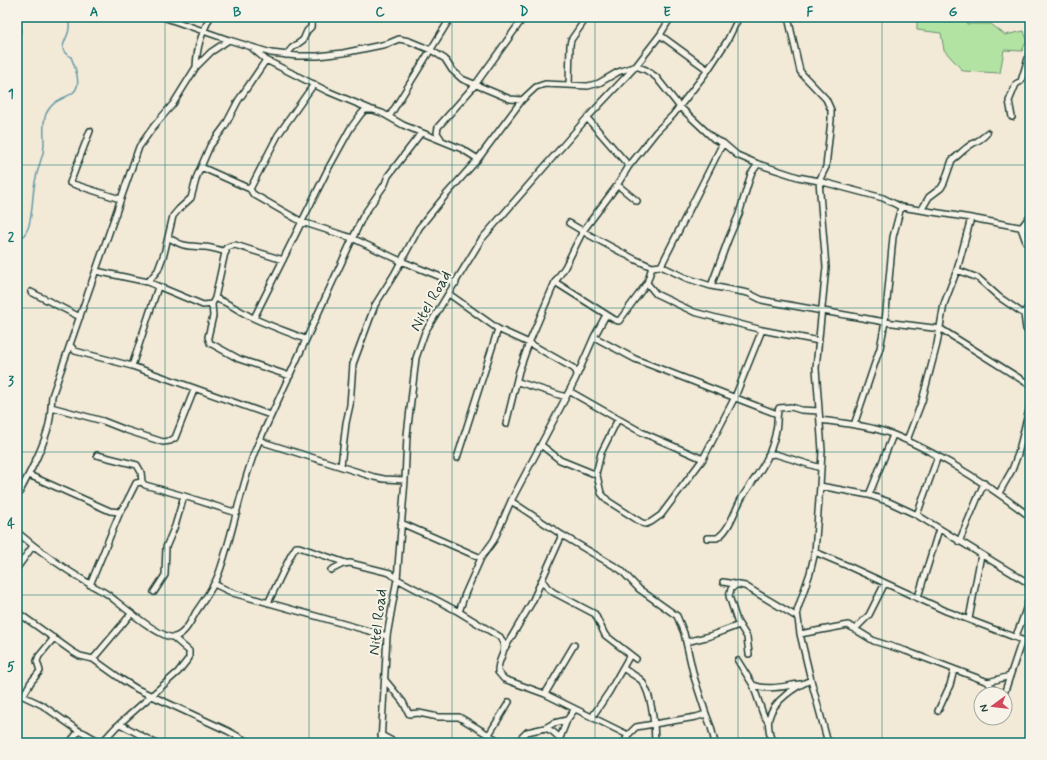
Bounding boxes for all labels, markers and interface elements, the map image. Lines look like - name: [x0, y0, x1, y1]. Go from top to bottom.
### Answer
- text: A: [90, 4, 98, 21]
- text: B: [233, 4, 242, 21]
- text: C: [375, 4, 385, 21]
- text: D: [520, 4, 529, 21]
- text: E: [663, 4, 671, 21]
- text: F: [807, 4, 814, 21]
- text: G: [949, 4, 958, 21]
- text: 1: [8, 86, 14, 103]
- text: 2: [8, 229, 15, 246]
- street label: Nitel Road: [405, 267, 457, 335]
- text: 3: [8, 373, 14, 390]
- text: 4: [7, 516, 15, 533]
- street label: Nitel Road: [364, 588, 392, 656]
- text: 5: [7, 659, 15, 676]
- north arrow: [973, 686, 1013, 726]
- text: N: [977, 703, 992, 714]

